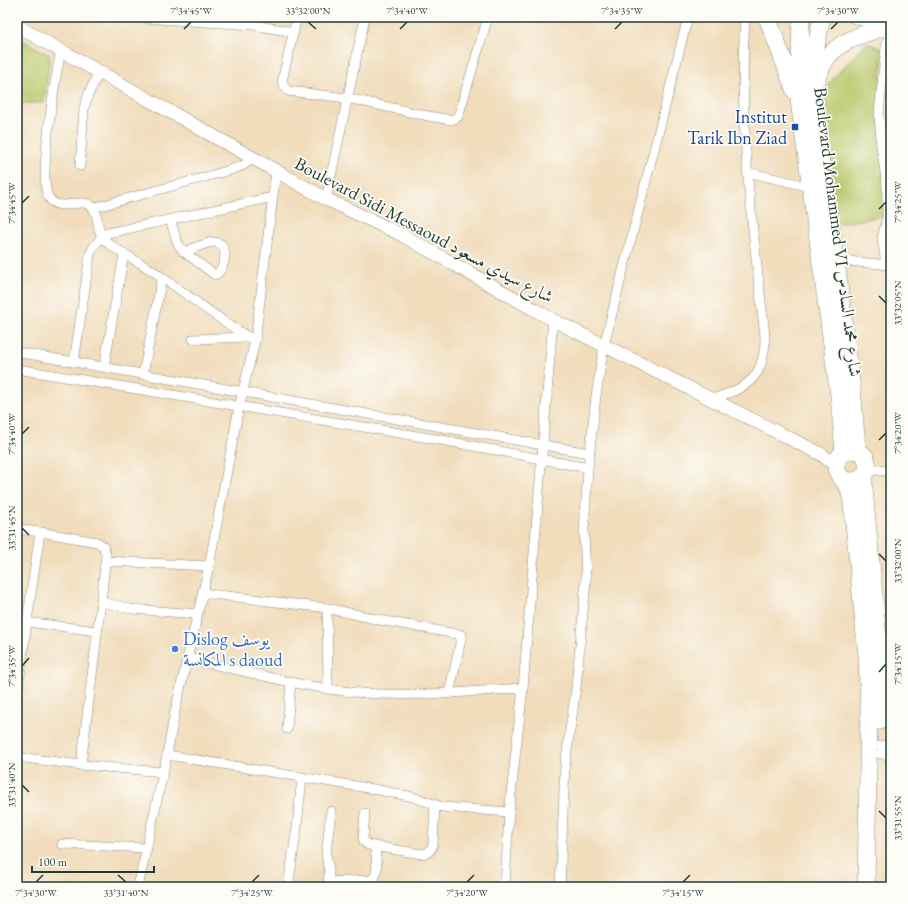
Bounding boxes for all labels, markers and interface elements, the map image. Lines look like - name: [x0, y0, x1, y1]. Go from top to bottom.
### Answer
- text: 7°34'45"W: [170, 4, 213, 17]
- text: 33°32'00"N: [286, 4, 331, 17]
- text: 7°34'40"W: [386, 4, 429, 17]
- text: 7°34'35"W: [601, 4, 644, 17]
- text: 7°34'30"W: [817, 4, 860, 17]
- street label: Boulevard Mohammed VI شارع محمد السادس: [805, 86, 868, 379]
- place label: Institut Tarik Ibn Ziad: [687, 105, 788, 149]
- marker: Institut Tarik Ibn Ziad: [790, 122, 800, 132]
- street label: Boulevard Sidi Messaoud شارع سيدي مسعود: [289, 151, 558, 311]
- text: 7°34'25"W: [891, 180, 904, 223]
- text: 7°34'45"W: [5, 181, 18, 224]
- text: 33°32'05"N: [891, 280, 904, 325]
- text: 7°34'20"W: [891, 411, 904, 454]
- text: 7°34'40"W: [5, 412, 18, 455]
- text: 33°31'45"N: [5, 505, 18, 550]
- text: 33°32'00"N: [891, 538, 904, 583]
- place label: Dislog يوسف المكانسة s daoud: [183, 627, 284, 671]
- text: 7°34'15"W: [891, 642, 904, 685]
- text: 7°34'35"W: [5, 644, 18, 687]
- marker: Dislog يوسف المكانسة s daoud: [170, 644, 180, 654]
- text: 33°31'40"N: [5, 762, 18, 807]
- text: 33°31'55"N: [891, 795, 904, 840]
- scale bar: [32, 848, 154, 874]
- text: 100 m: [38, 854, 68, 870]
- text: 7°34'30"W: [15, 886, 58, 899]
- text: 33°31'40"N: [104, 886, 149, 899]
- text: 7°34'25"W: [231, 886, 274, 899]
- text: 7°34'20"W: [446, 886, 489, 899]
- text: 7°34'15"W: [662, 886, 705, 899]

